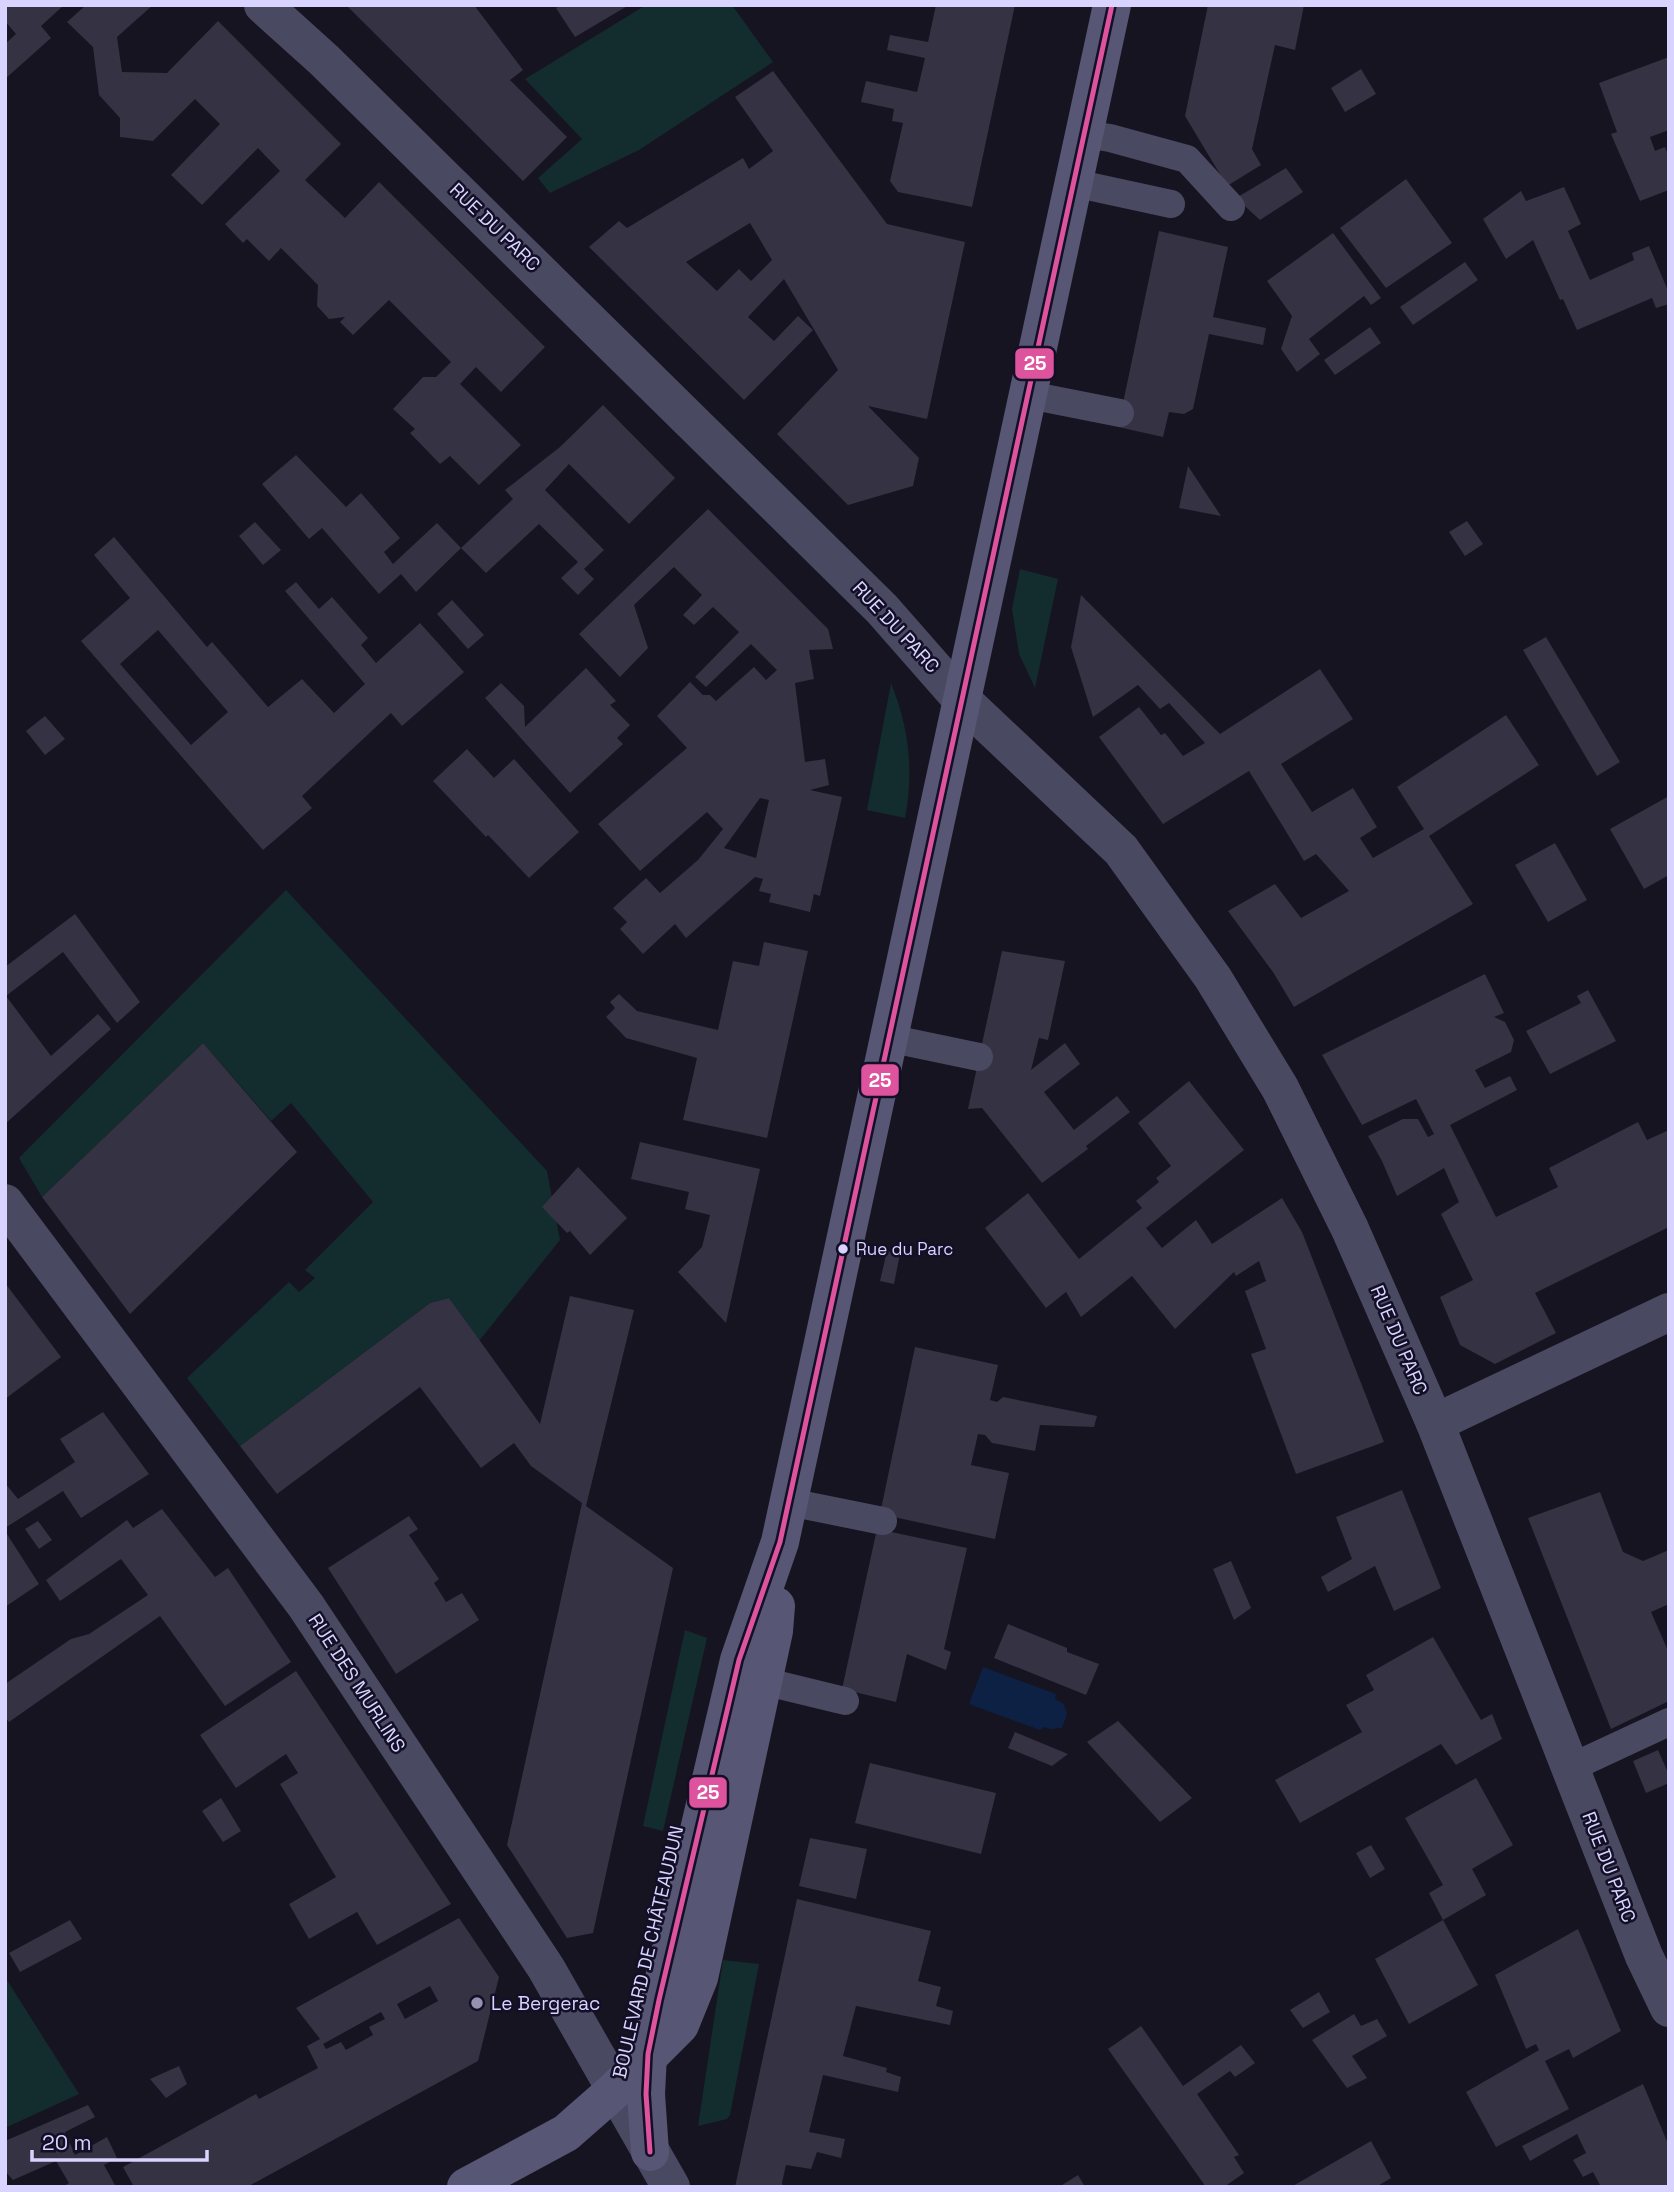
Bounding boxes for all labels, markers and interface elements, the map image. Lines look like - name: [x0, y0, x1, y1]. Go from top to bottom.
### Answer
- street label: RUE DU PARC: [444, 177, 546, 277]
- line badge: 25: [1014, 347, 1055, 380]
- text: 25: [1024, 351, 1046, 376]
- street label: RUE DU PARC: [847, 576, 945, 678]
- line badge: 25: [860, 1063, 900, 1097]
- text: 25: [869, 1068, 891, 1093]
- place label: Rue du Parc: [856, 1238, 953, 1260]
- marker: Rue du Parc: [836, 1242, 850, 1256]
- street label: RUE DU PARC: [1365, 1281, 1433, 1399]
- street label: RUE DES MURLINS: [303, 1609, 411, 1757]
- line badge: 25: [688, 1776, 728, 1809]
- text: 25: [697, 1780, 719, 1805]
- street label: RUE DU PARC: [1576, 1808, 1642, 1926]
- street label: BOULEVARD DE CHÂTEAUDUN: [607, 1823, 689, 2081]
- place label: Le Bergerac: [491, 1991, 600, 2016]
- marker: Le Bergerac: [469, 1995, 485, 2011]
- scale bar: [32, 2118, 206, 2162]
- text: 20 m: [42, 2129, 92, 2156]

